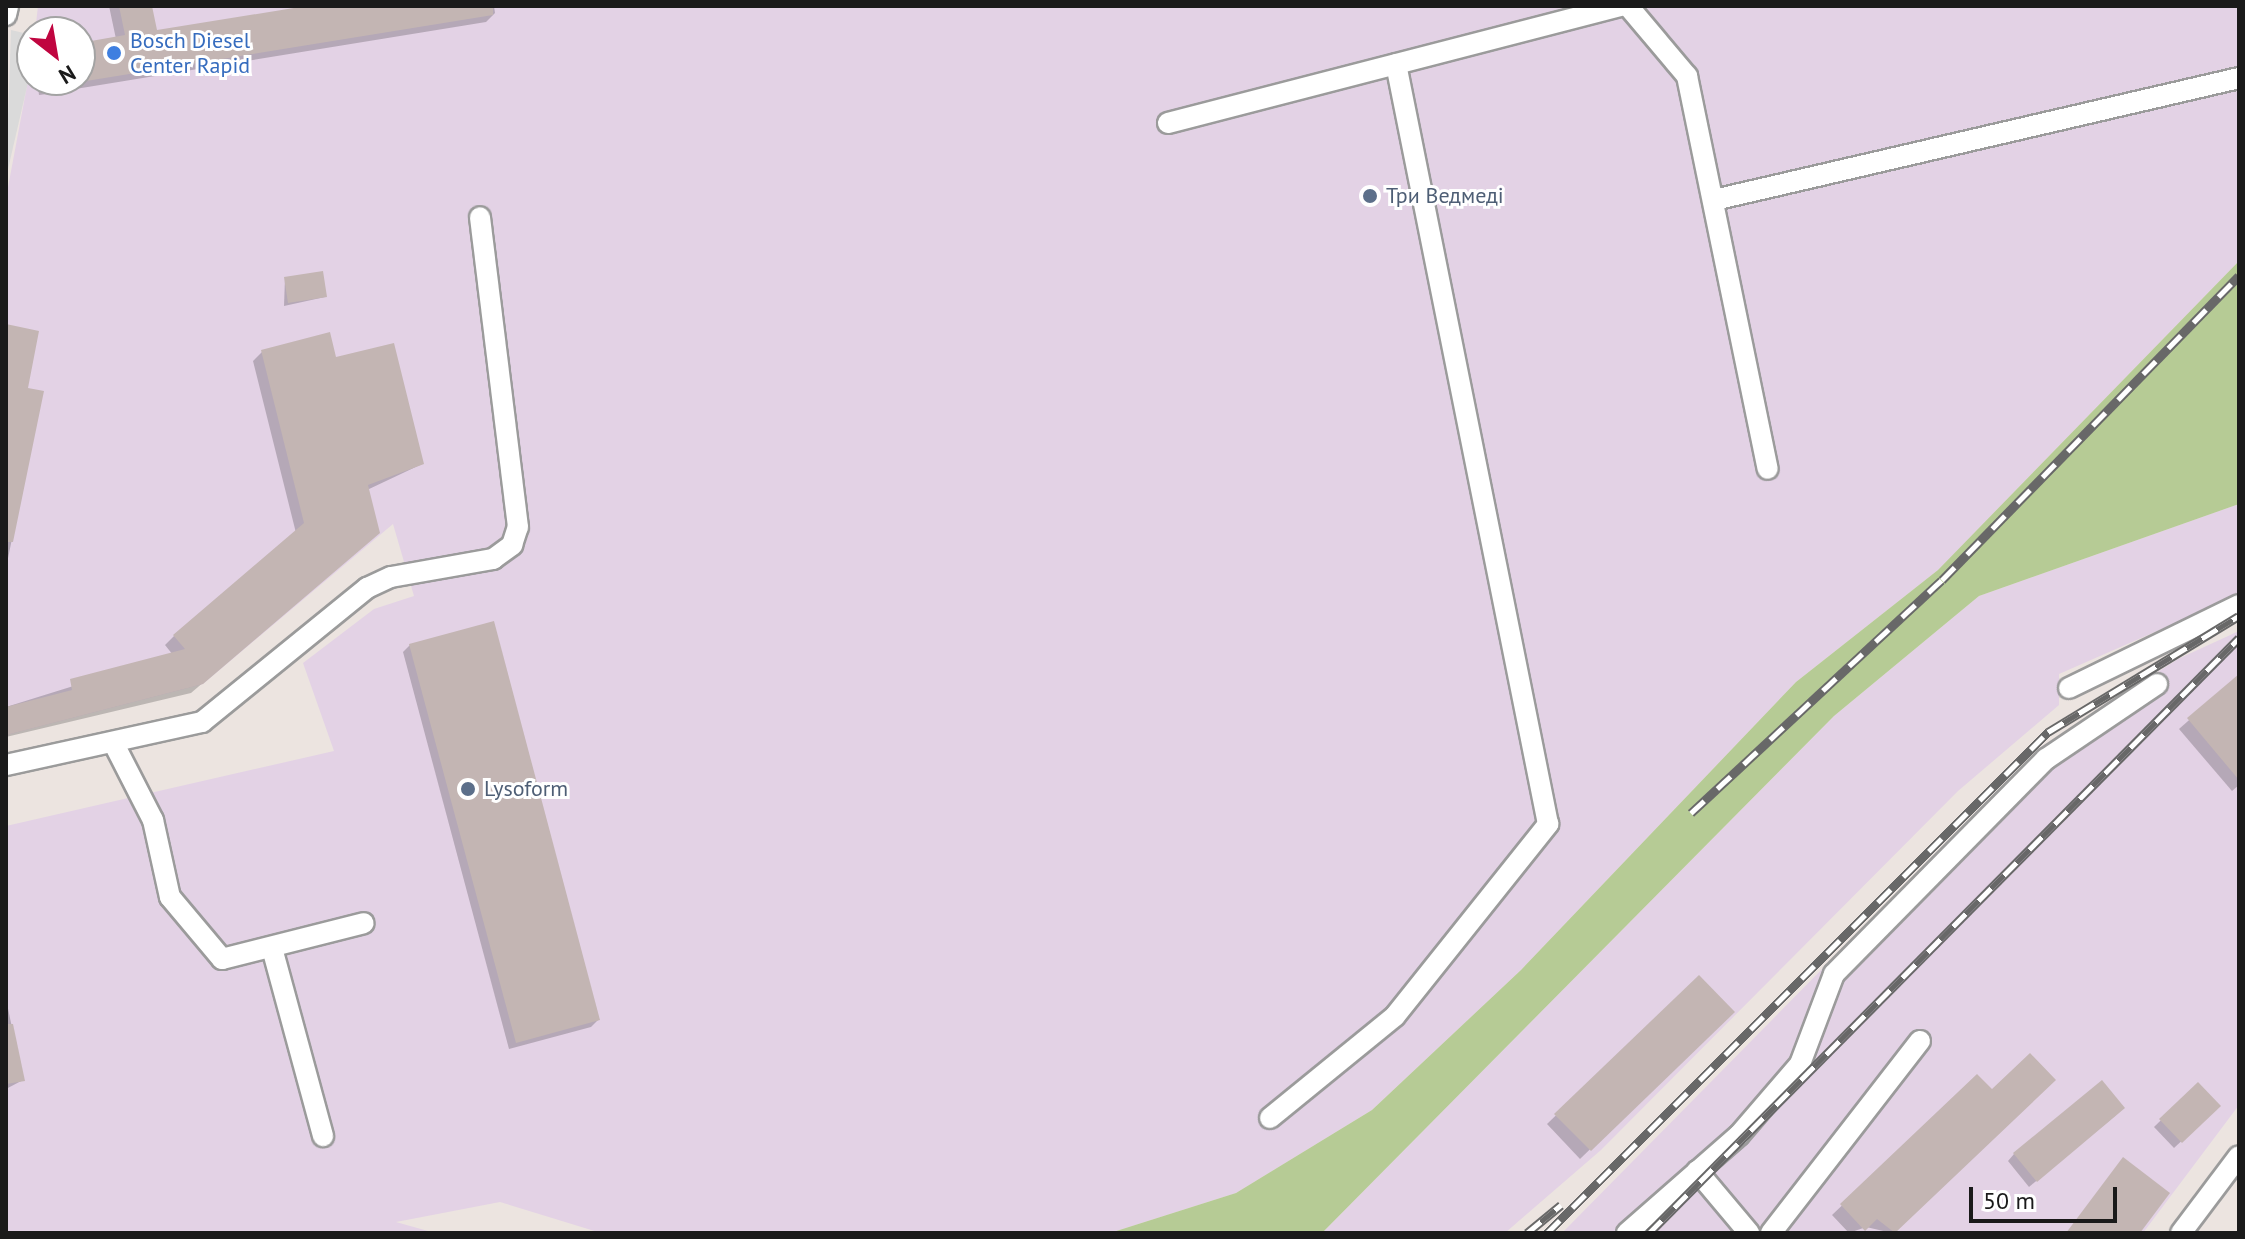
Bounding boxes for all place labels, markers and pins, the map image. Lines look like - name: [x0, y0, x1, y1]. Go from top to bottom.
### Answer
- place label: Bosch Diesel Center Rapid: [130, 27, 250, 78]
- marker: Bosch Diesel Center Rapid: [105, 44, 123, 62]
- place label: Три Ведмеді: [1386, 183, 1504, 209]
- marker: Три Ведмеді: [1361, 187, 1379, 205]
- place label: Lysoform: [484, 776, 568, 802]
- marker: Lysoform: [459, 780, 477, 798]

